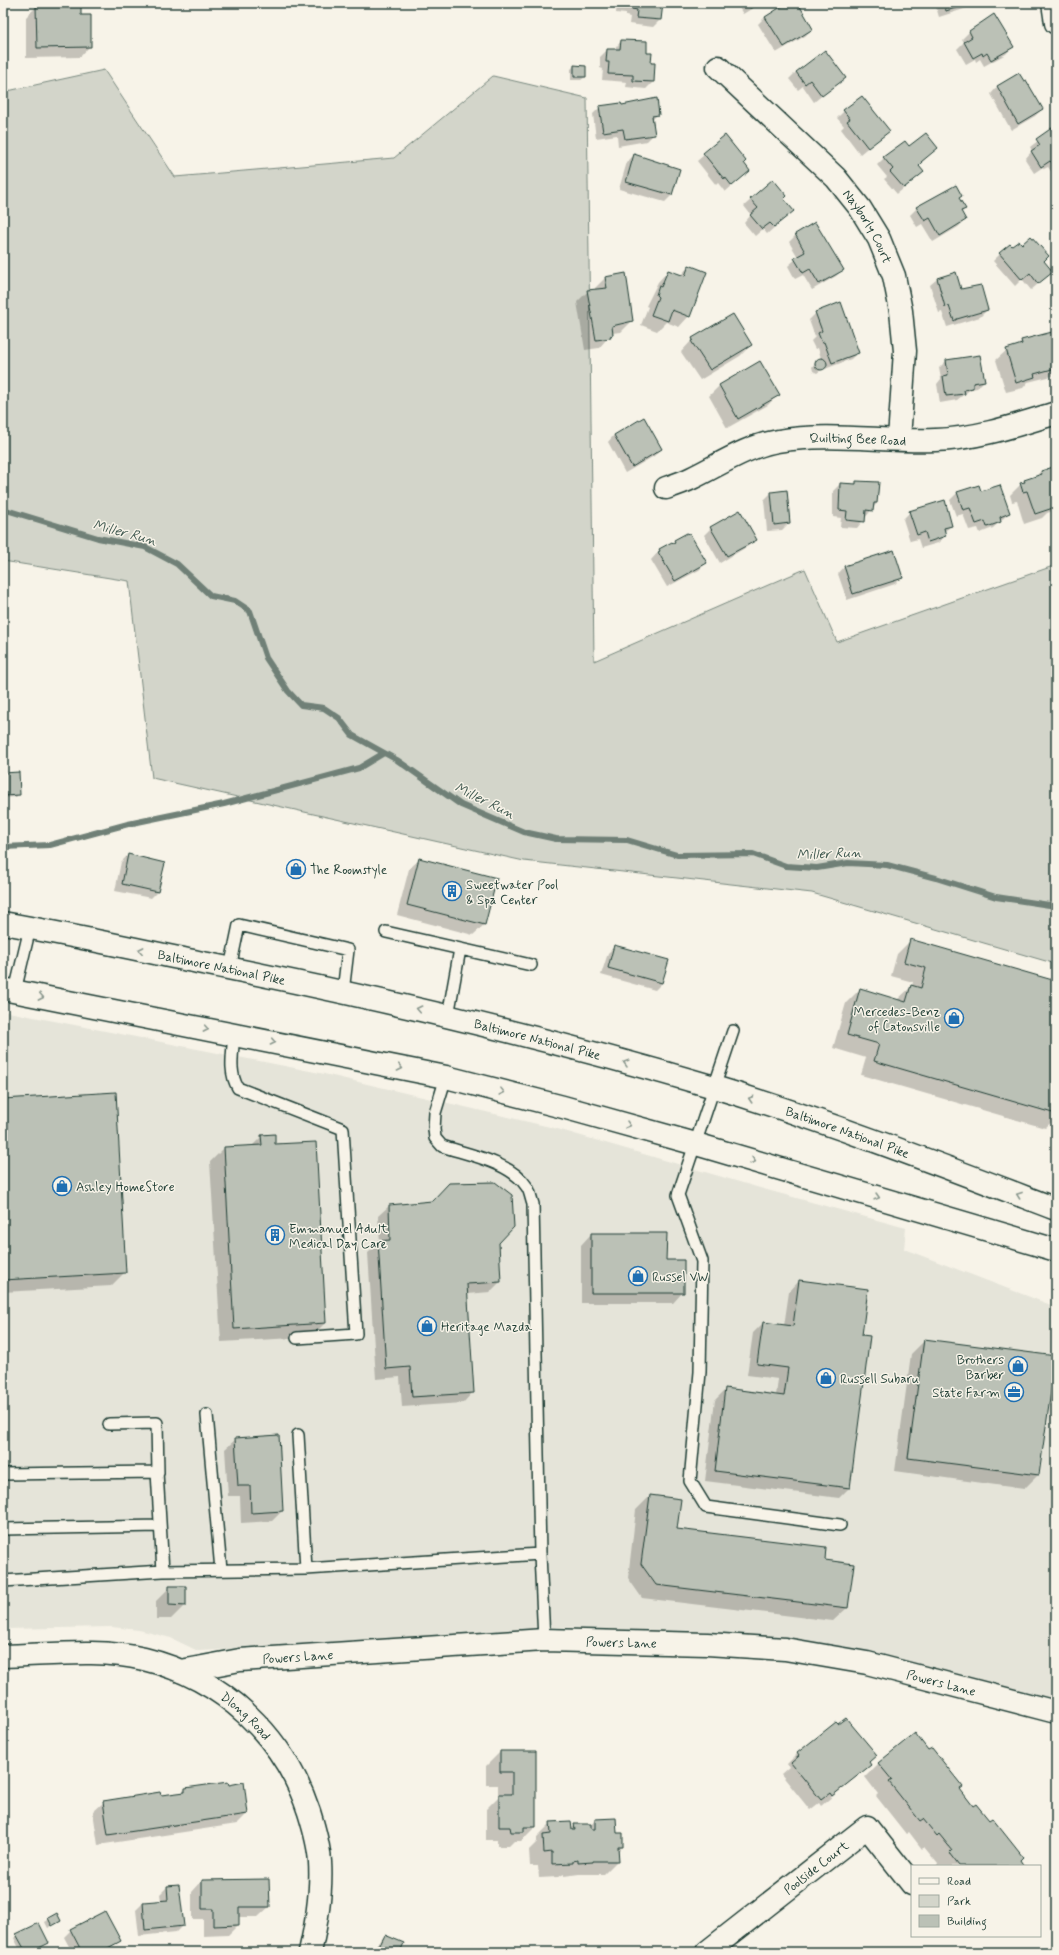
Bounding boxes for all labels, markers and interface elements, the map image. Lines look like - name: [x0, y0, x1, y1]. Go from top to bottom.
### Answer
- street label: Nayborly Court: [838, 186, 895, 266]
- street label: Quilting Bee Road: [809, 430, 907, 450]
- water label: Miller Run: [91, 516, 158, 550]
- water label: Miller Run: [451, 779, 518, 823]
- water label: Miller Run: [796, 844, 862, 864]
- shop icon: The Roomstyle: [285, 858, 307, 880]
- place label: The Roomstyle: [310, 862, 387, 879]
- place label: Sweetwater Pool & Spa Center: [466, 877, 558, 909]
- building icon: Sweetwater Pool & Spa Center: [441, 880, 463, 902]
- one-way arrow: [138, 947, 144, 955]
- street label: Baltimore National Pike: [156, 947, 287, 990]
- one-way arrow: [38, 992, 44, 1000]
- place label: Mercedes-Benz of Catonsville: [854, 1004, 940, 1036]
- one-way arrow: [416, 1006, 422, 1014]
- shop icon: Mercedes-Benz of Catonsville: [943, 1007, 965, 1029]
- street label: Baltimore National Pike: [472, 1016, 602, 1065]
- one-way arrow: [203, 1024, 209, 1032]
- one-way arrow: [270, 1037, 276, 1046]
- one-way arrow: [623, 1059, 630, 1068]
- one-way arrow: [397, 1063, 403, 1072]
- one-way arrow: [499, 1087, 505, 1095]
- one-way arrow: [747, 1095, 754, 1104]
- street label: Baltimore National Pike: [783, 1103, 911, 1163]
- one-way arrow: [624, 1120, 631, 1129]
- one-way arrow: [749, 1156, 756, 1165]
- shop icon: Ashley HomeStore: [51, 1175, 73, 1197]
- place label: Ashley HomeStore: [76, 1179, 175, 1196]
- one-way arrow: [1016, 1191, 1023, 1200]
- one-way arrow: [874, 1192, 881, 1201]
- place label: Emmanuel Adult Medical Day Care: [289, 1221, 388, 1253]
- building icon: Emmanuel Adult Medical Day Care: [264, 1224, 286, 1246]
- shop icon: Russel VW: [627, 1265, 649, 1287]
- place label: Russel VW: [652, 1269, 708, 1286]
- shop icon: Heritage Mazda: [416, 1315, 438, 1337]
- place label: Heritage Mazda: [441, 1319, 532, 1336]
- place label: Brothers Barber: [957, 1352, 1005, 1384]
- shop icon: Brothers Barber: [1007, 1355, 1029, 1377]
- shop icon: Russell Subaru: [815, 1367, 837, 1389]
- place label: Russell Subaru: [840, 1371, 919, 1388]
- office icon: State Farm: [1003, 1381, 1025, 1403]
- place label: State Farm: [932, 1385, 1000, 1402]
- street label: Powers Lane: [586, 1634, 657, 1653]
- street label: Powers Lane: [262, 1647, 334, 1669]
- street label: Powers Lane: [905, 1667, 978, 1701]
- street label: Dlong Road: [217, 1689, 274, 1744]
- street label: Poolside Court: [781, 1837, 853, 1899]
- legend: [911, 1865, 1041, 1937]
- text: Road: [947, 1874, 971, 1890]
- text: Park: [947, 1894, 971, 1910]
- text: Building: [947, 1914, 987, 1931]

